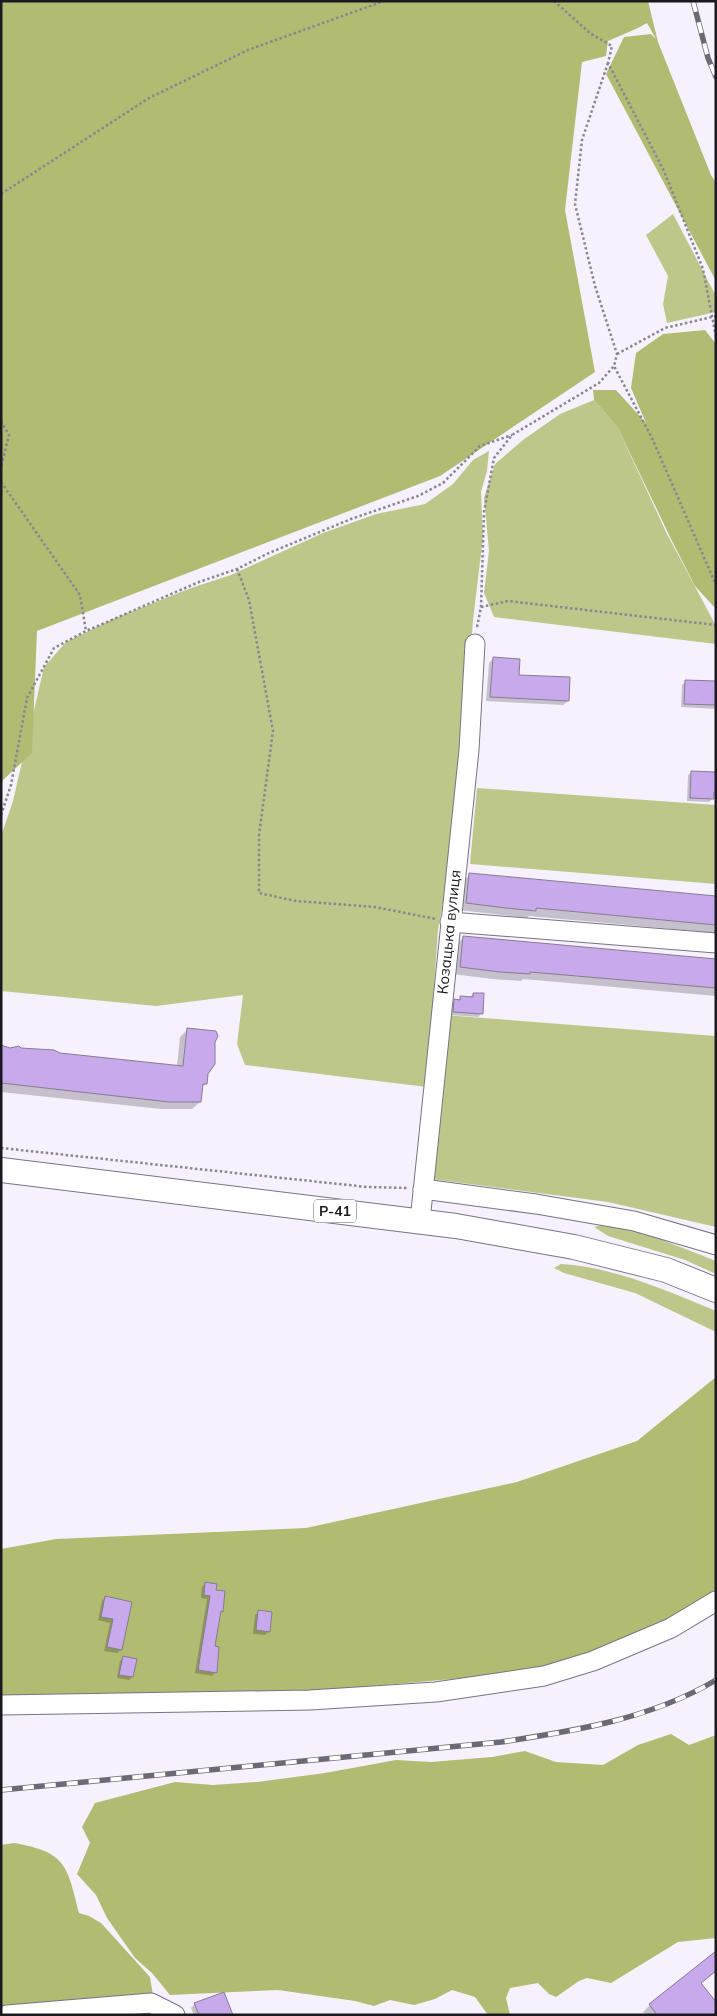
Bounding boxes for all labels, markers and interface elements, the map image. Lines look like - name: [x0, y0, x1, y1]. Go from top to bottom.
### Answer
- street label: Козацька вулиця: [433, 869, 464, 995]
- road number: Р-41: [314, 1200, 356, 1222]

